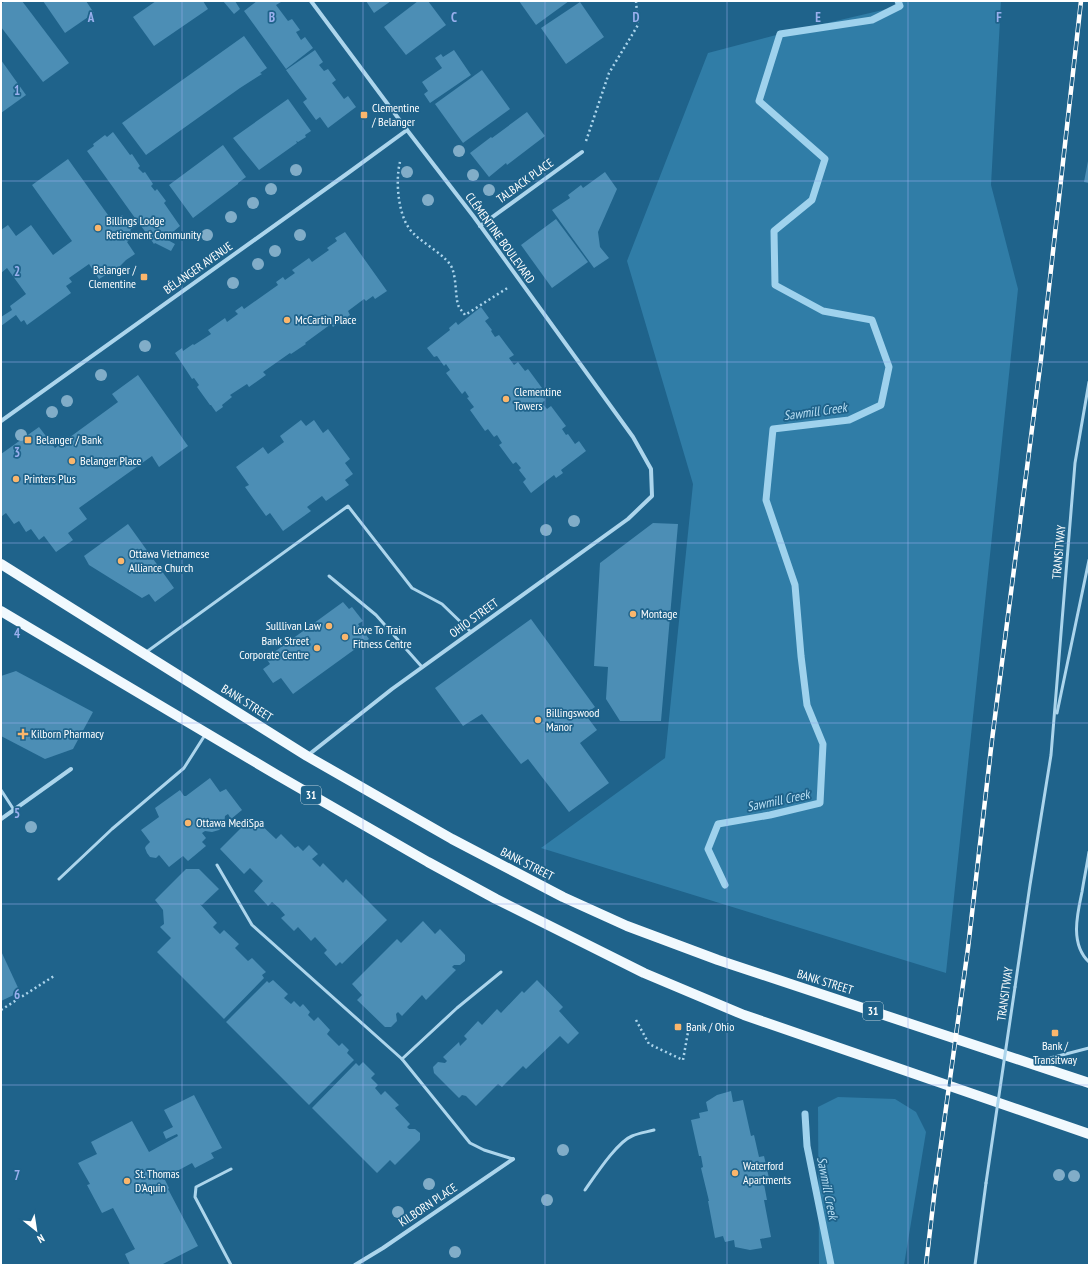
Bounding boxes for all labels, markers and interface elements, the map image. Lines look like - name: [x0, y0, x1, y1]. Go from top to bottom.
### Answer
- text: A: [87, 9, 95, 26]
- text: B: [269, 9, 275, 26]
- text: C: [451, 9, 457, 26]
- text: D: [633, 9, 640, 26]
- text: E: [815, 9, 821, 26]
- text: F: [996, 9, 1002, 26]
- text: 1: [14, 82, 20, 99]
- place label: Clementine / Belanger: [371, 100, 419, 129]
- marker: Clementine / Belanger: [359, 110, 369, 120]
- street label: TALBACK PLACE: [493, 155, 556, 206]
- street label: CLÉMENTINE BOULEVARD: [462, 189, 538, 286]
- place label: Billings Lodge Retirement Community: [106, 213, 202, 242]
- marker: Billings Lodge Retirement Community: [93, 223, 103, 233]
- street label: BÉLANGER AVENUE: [160, 238, 235, 297]
- place label: Belanger / Clementine: [89, 262, 136, 291]
- text: 2: [14, 263, 20, 280]
- marker: Belanger / Clementine: [139, 272, 149, 282]
- place label: McCartin Place: [295, 312, 356, 327]
- marker: McCartin Place: [282, 315, 292, 325]
- place label: Clementine Towers: [514, 384, 561, 413]
- marker: Clementine Towers: [501, 394, 511, 404]
- water label: Sawmill Creek: [782, 398, 850, 424]
- place label: Belanger / Bank: [36, 432, 102, 447]
- marker: Belanger / Bank: [23, 435, 33, 445]
- text: 3: [14, 444, 20, 461]
- place label: Belanger Place: [80, 453, 142, 468]
- marker: Belanger Place: [67, 456, 77, 466]
- place label: Printers Plus: [24, 471, 76, 486]
- marker: Printers Plus: [11, 474, 21, 484]
- street label: TRANSITWAY: [1049, 524, 1068, 580]
- place label: Ottawa Vietnamese Alliance Church: [129, 546, 209, 575]
- marker: Ottawa Vietnamese Alliance Church: [116, 556, 126, 566]
- street label: OHIO STREET: [446, 594, 502, 640]
- place label: Montage: [641, 606, 677, 621]
- marker: Montage: [628, 609, 638, 619]
- place label: Sulllivan Law: [266, 618, 322, 633]
- marker: Sulllivan Law: [324, 621, 334, 631]
- place label: Love To Train Fitness Centre: [353, 622, 412, 651]
- text: 4: [14, 625, 21, 642]
- marker: Love To Train Fitness Centre: [340, 632, 350, 642]
- place label: Bank Street Corporate Centre: [239, 633, 310, 662]
- marker: Bank Street Corporate Centre: [312, 643, 322, 653]
- street label: BANK STREET: [219, 681, 276, 725]
- place label: Billingswood Manor: [546, 705, 600, 734]
- marker: Billingswood Manor: [533, 715, 543, 725]
- place label: Kilborn Pharmacy: [31, 726, 104, 741]
- marker: Kilborn Pharmacy: [18, 729, 28, 739]
- water label: Sawmill Creek: [745, 785, 813, 815]
- road number: 31: [301, 786, 321, 804]
- text: 5: [14, 805, 20, 822]
- place label: Ottawa MediSpa: [196, 815, 264, 830]
- marker: Ottawa MediSpa: [183, 818, 193, 828]
- street label: BANK STREET: [498, 844, 557, 884]
- street label: TRANSITWAY: [993, 965, 1016, 1022]
- street label: BANK STREET: [795, 966, 856, 997]
- text: 6: [14, 986, 20, 1003]
- road number: 31: [863, 1002, 883, 1020]
- place label: Bank / Ohio: [686, 1019, 734, 1034]
- marker: Bank / Ohio: [673, 1022, 683, 1032]
- marker: Bank / Transitway: [1050, 1028, 1060, 1038]
- place label: Bank / Transitway: [1033, 1038, 1078, 1067]
- water label: Sawmill Creek: [813, 1155, 842, 1223]
- place label: Waterford Apartments: [743, 1158, 791, 1187]
- place label: St. Thomas D'Aquin: [135, 1166, 180, 1195]
- text: 7: [14, 1167, 20, 1184]
- marker: Waterford Apartments: [730, 1168, 740, 1178]
- marker: St. Thomas D'Aquin: [122, 1176, 132, 1186]
- street label: KILBORN PLACE: [396, 1180, 460, 1230]
- north arrow: [16, 1210, 56, 1250]
- text: N: [35, 1231, 47, 1246]

